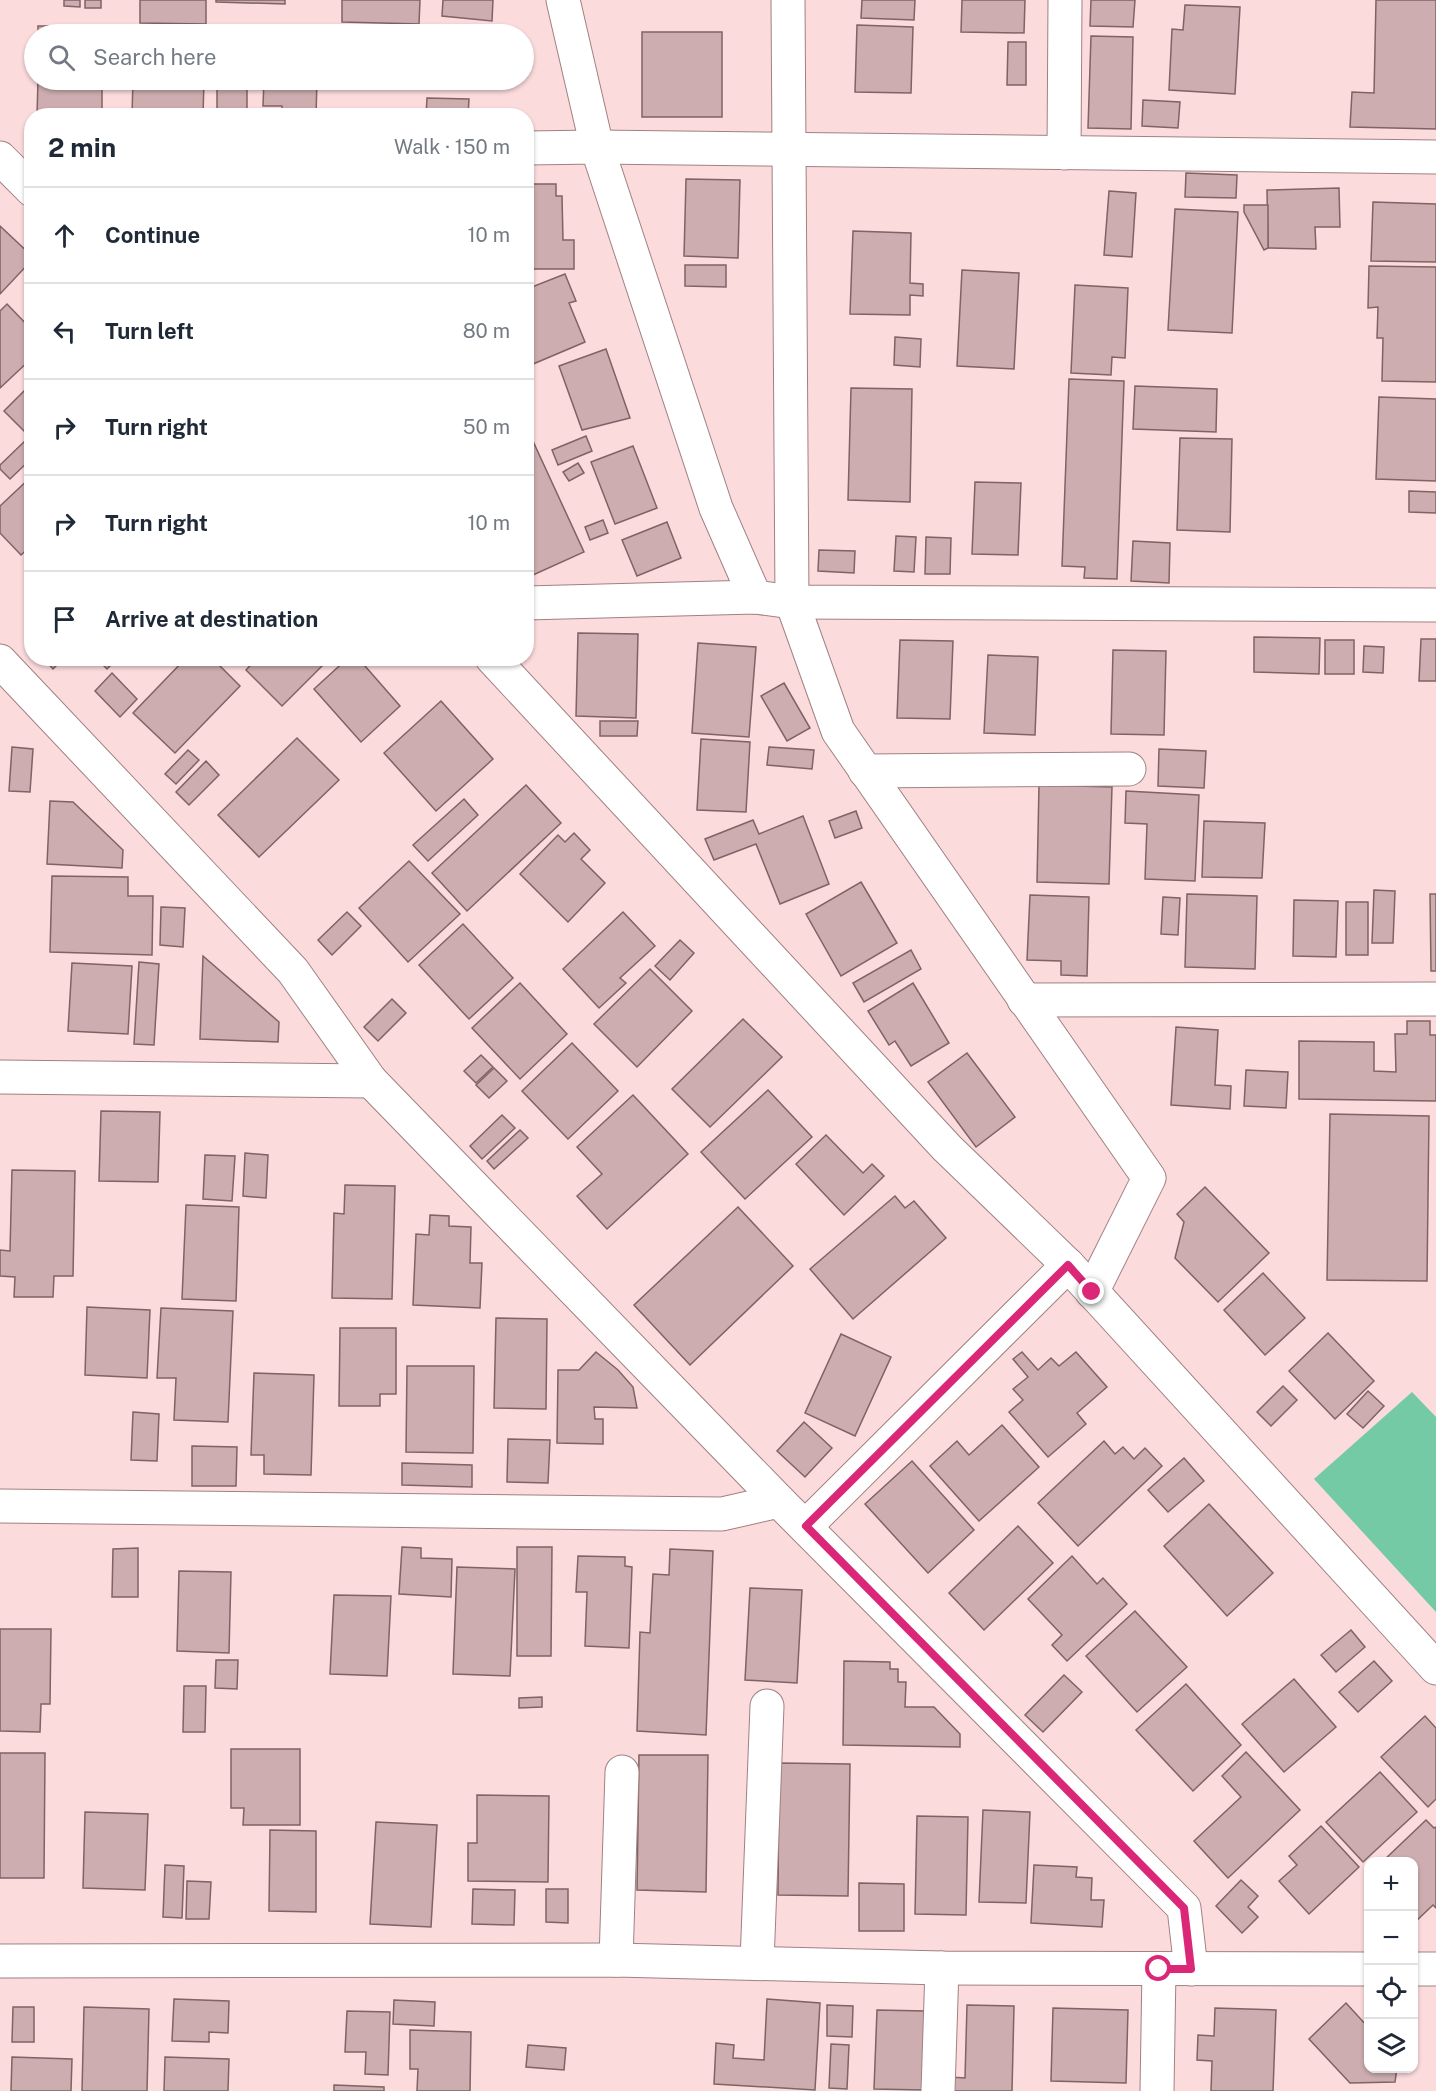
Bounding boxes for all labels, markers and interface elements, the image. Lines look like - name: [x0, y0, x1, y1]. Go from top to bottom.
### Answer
- search box: [24, 24, 534, 90]
- icon: search: [45, 41, 78, 74]
- text: Search here: [93, 44, 217, 70]
- text: 2 min: [48, 132, 116, 163]
- text: Walk · 150 m: [394, 135, 510, 159]
- icon: ahead: [48, 219, 81, 252]
- text: Continue: [105, 222, 200, 248]
- text: 10 m: [467, 223, 510, 247]
- icon: left: [48, 315, 81, 348]
- text: Turn left: [105, 318, 194, 344]
- text: 80 m: [463, 319, 510, 343]
- icon: right: [48, 411, 81, 444]
- text: Turn right: [105, 414, 208, 440]
- text: 50 m: [463, 415, 510, 439]
- icon: right: [48, 507, 81, 540]
- text: Turn right: [105, 510, 208, 536]
- text: 10 m: [467, 511, 510, 535]
- icon: arrive: [48, 603, 81, 636]
- text: Arrive at destination: [105, 606, 318, 632]
- route end: [1078, 1278, 1104, 1304]
- map controls: [1364, 1857, 1418, 2073]
- button: +: [1364, 1857, 1418, 1911]
- button: −: [1364, 1911, 1418, 1965]
- route start: [1145, 1955, 1171, 1981]
- button: locate: [1364, 1965, 1418, 2019]
- button: layers: [1364, 2019, 1418, 2073]

